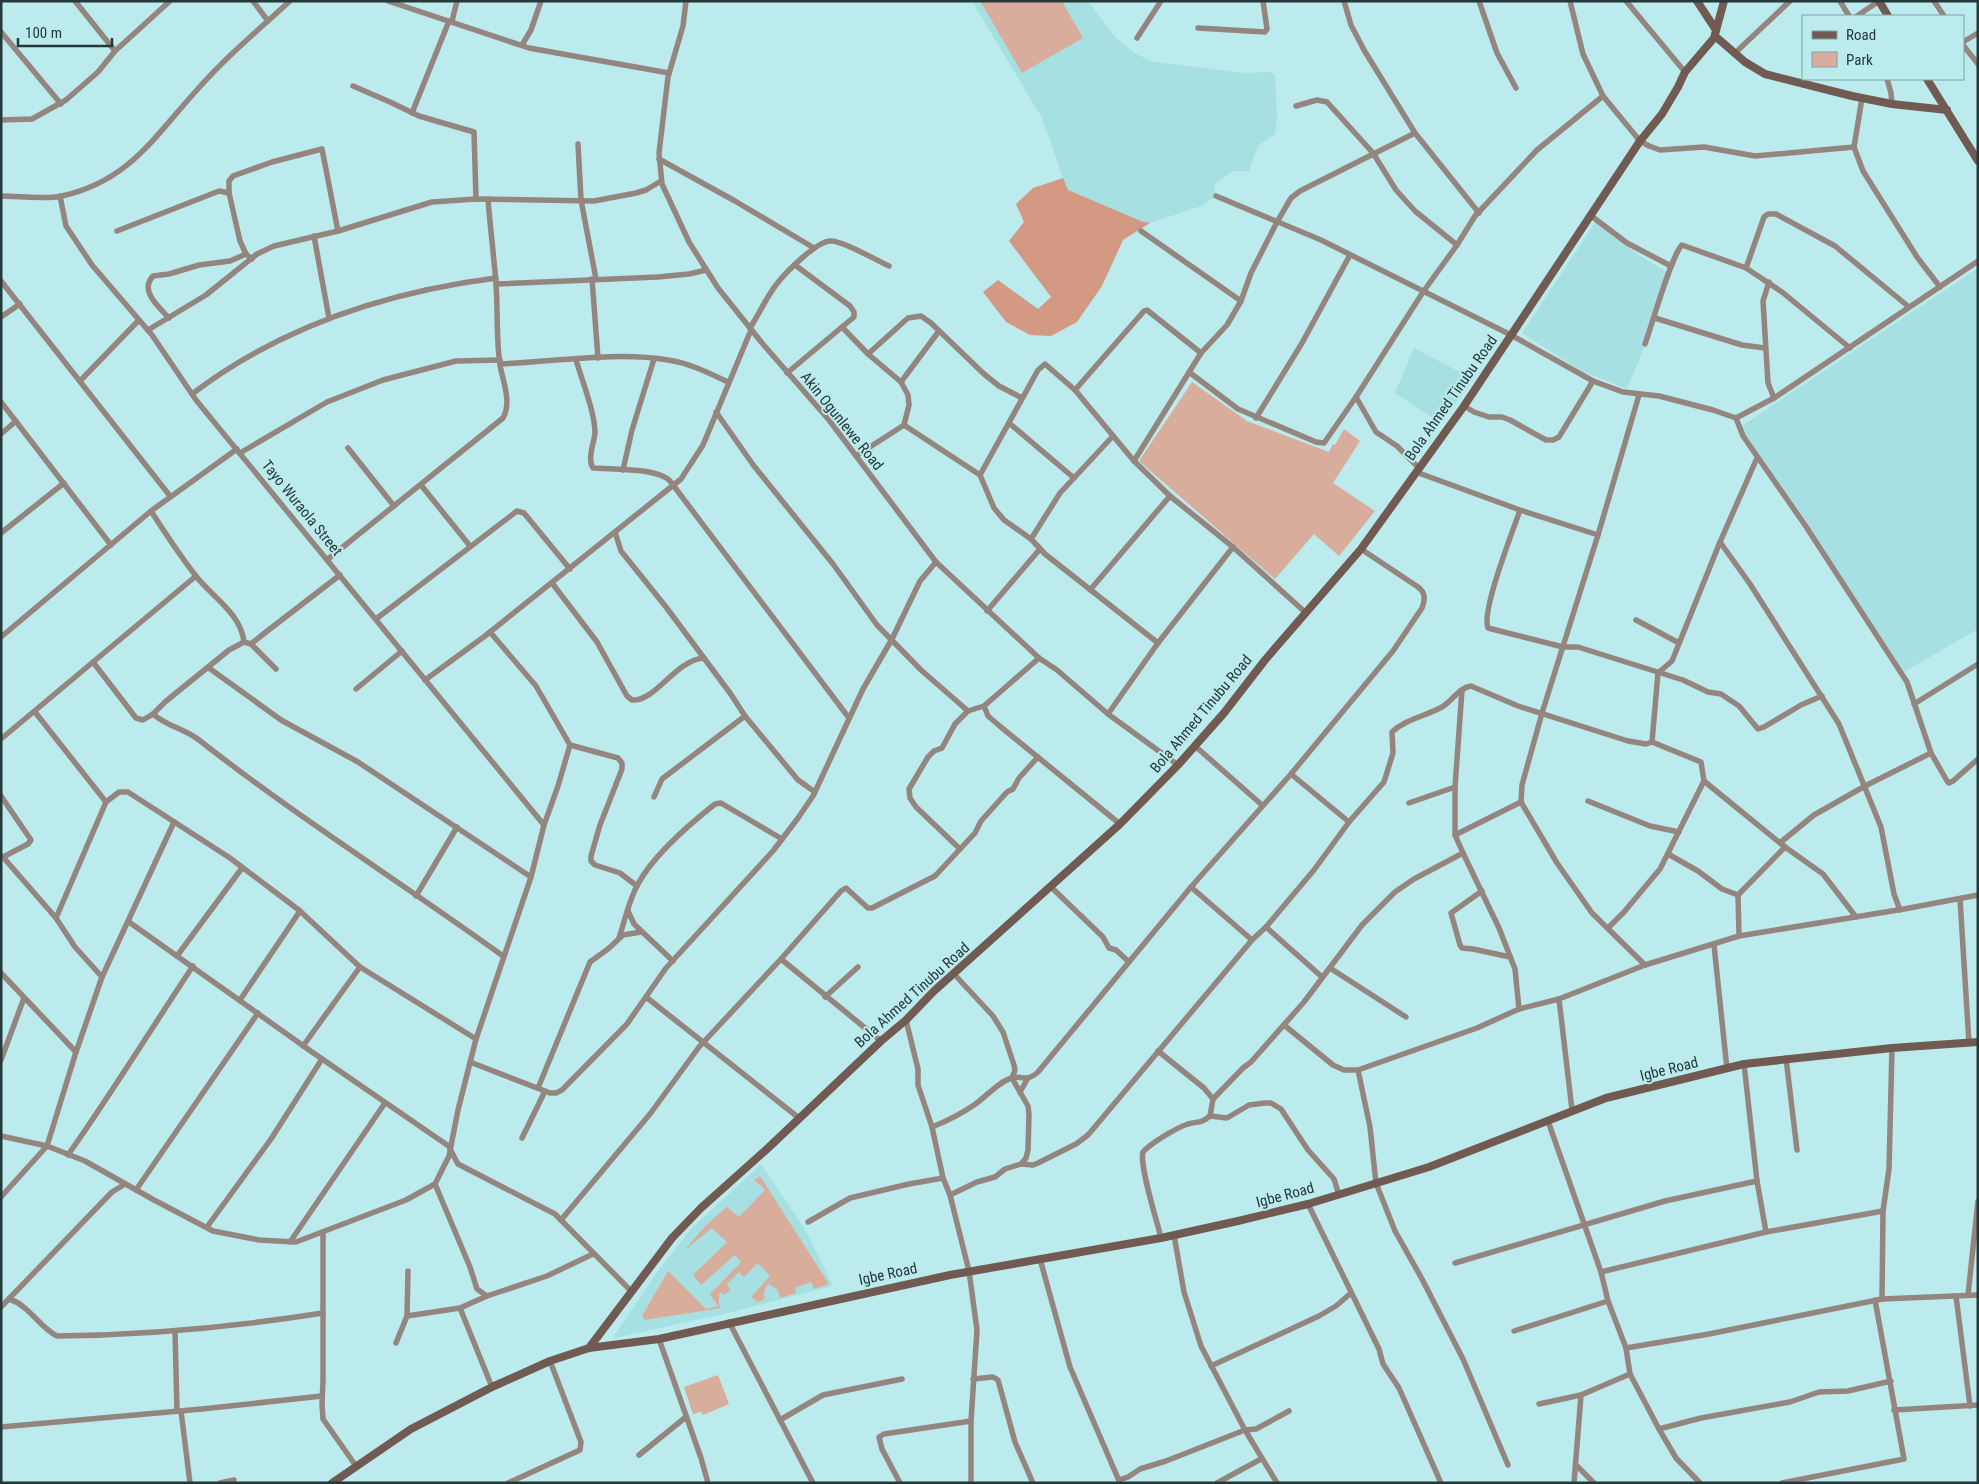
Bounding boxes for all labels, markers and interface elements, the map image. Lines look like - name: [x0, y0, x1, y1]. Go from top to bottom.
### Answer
- scale bar: [18, 15, 111, 47]
- legend: [1802, 15, 1964, 80]
- text: 100 m: [25, 24, 62, 42]
- text: Road: [1846, 26, 1876, 44]
- text: Park: [1846, 51, 1873, 69]
- street label: Bola Ahmed Tinubu Road: [1401, 332, 1501, 464]
- street label: Akin Ogunlewe Road: [797, 368, 887, 474]
- street label: Tayo Wuraola Street: [258, 457, 346, 559]
- street label: Bola Ahmed Tinubu Road: [1146, 651, 1256, 777]
- street label: Bola Ahmed Tinubu Road: [851, 939, 973, 1051]
- street label: Igbe Road: [1638, 1053, 1700, 1085]
- street label: Igbe Road: [1254, 1179, 1316, 1211]
- street label: Igbe Road: [857, 1259, 919, 1289]

